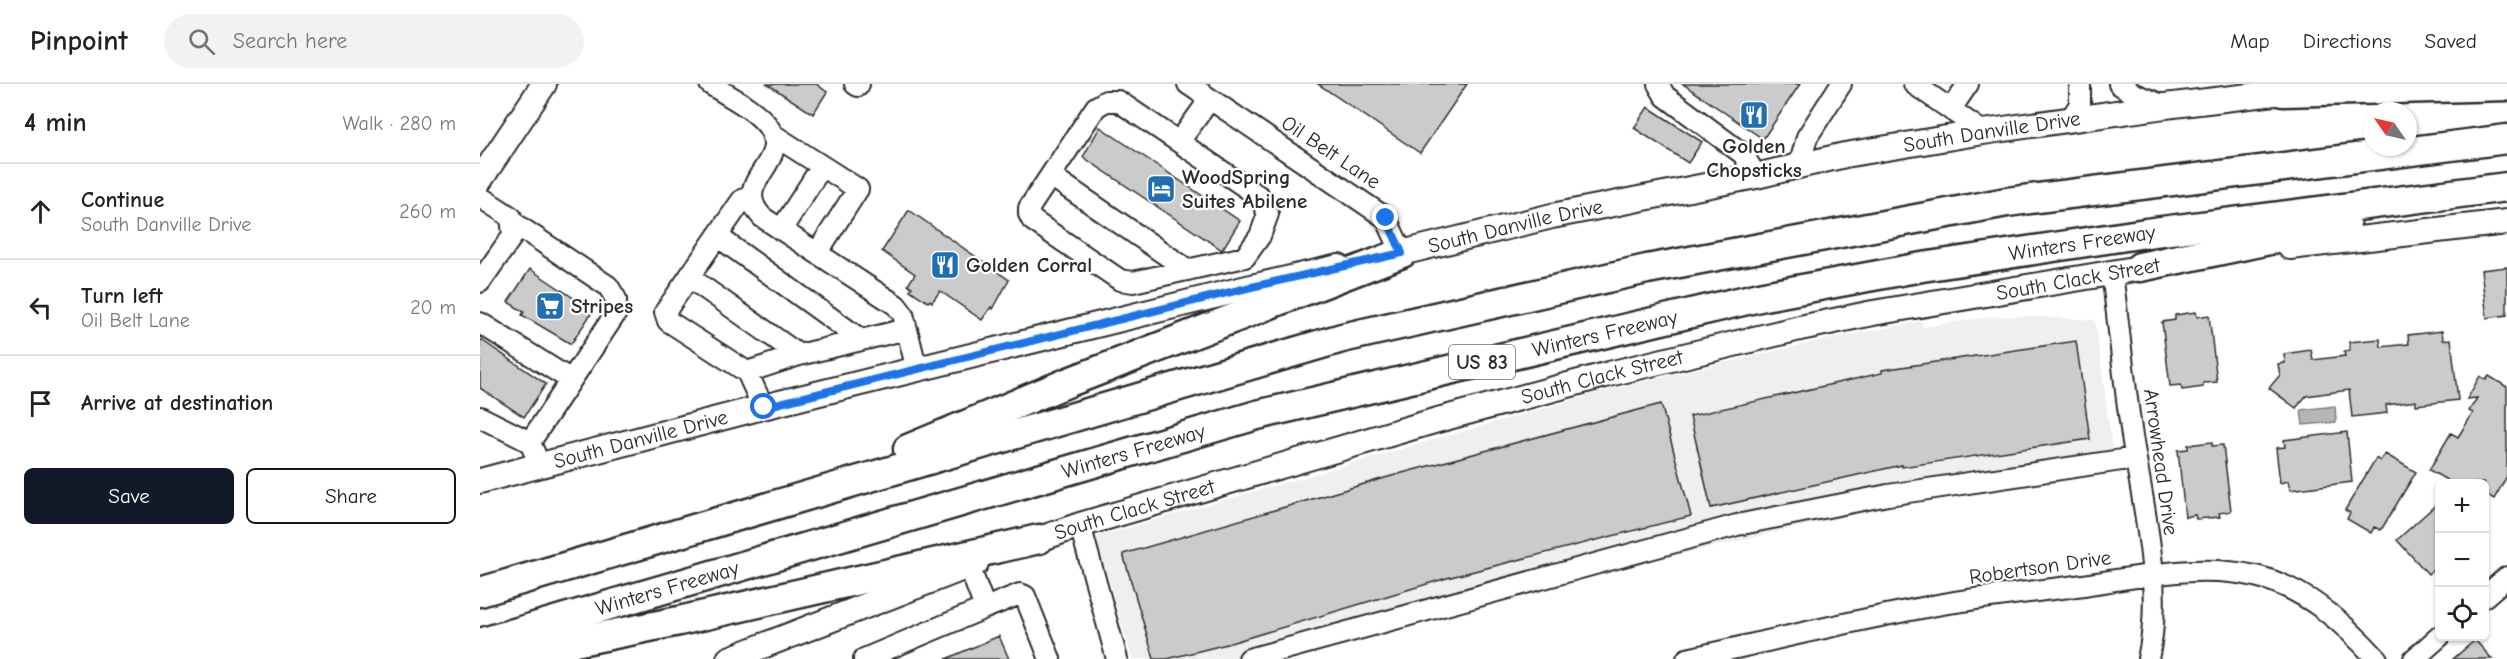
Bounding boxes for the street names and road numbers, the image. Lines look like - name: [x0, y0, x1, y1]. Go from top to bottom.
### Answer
- street label: South Danville Drive: [1901, 106, 2082, 157]
- street label: Oil Belt Lane: [1277, 110, 1385, 194]
- street label: South Danville Drive: [1425, 194, 1605, 258]
- street label: Winters Freeway: [2007, 220, 2157, 266]
- street label: South Clack Street: [1994, 253, 2163, 305]
- street label: Winters Freeway: [1530, 305, 1680, 362]
- street label: South Clack Street: [1518, 344, 1686, 409]
- road number: US 83: [1449, 345, 1515, 379]
- street label: Arrowhead Drive: [2139, 387, 2183, 537]
- street label: South Danville Drive: [551, 405, 730, 473]
- street label: Winters Freeway: [1059, 419, 1209, 484]
- street label: South Clack Street: [1051, 474, 1218, 545]
- street label: Robertson Drive: [1967, 545, 2113, 589]
- street label: Winters Freeway: [593, 556, 742, 620]

